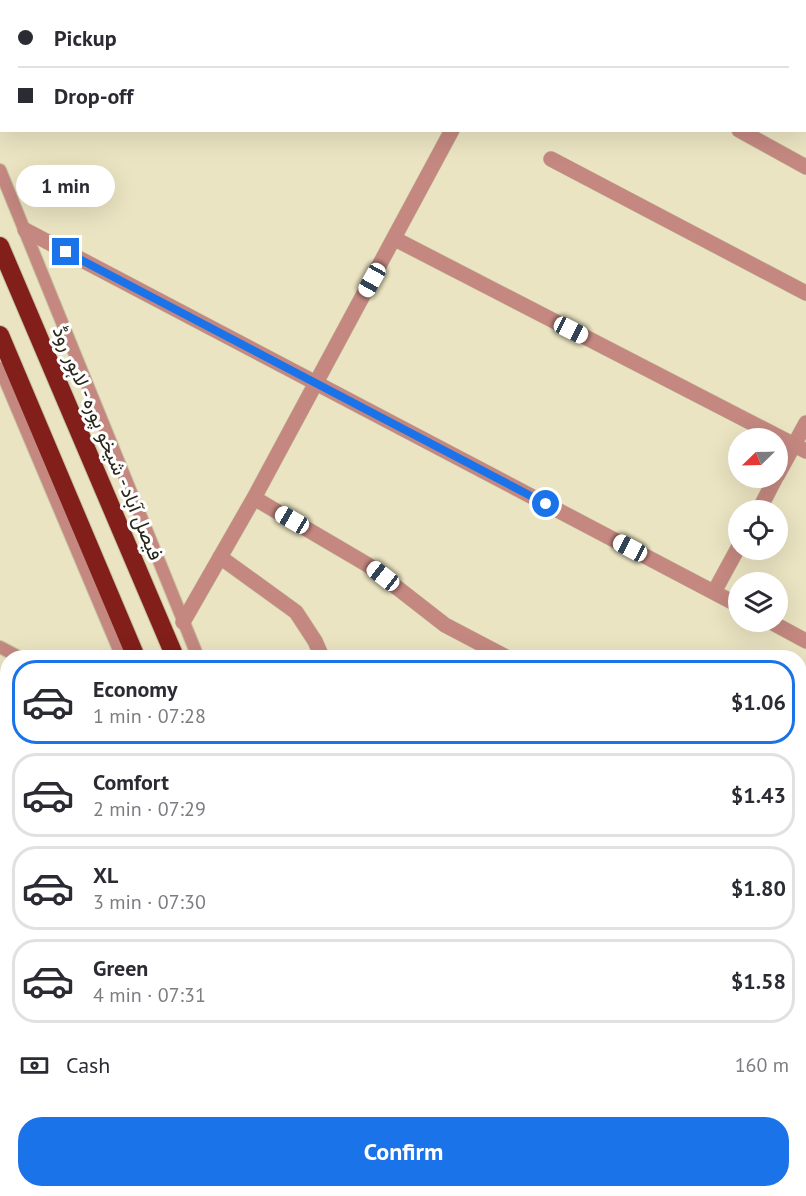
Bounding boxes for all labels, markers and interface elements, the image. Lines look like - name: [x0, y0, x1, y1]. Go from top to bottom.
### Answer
- text: Pickup: [54, 24, 117, 52]
- text: Drop-off: [54, 82, 133, 110]
- callout: 1 min: [16, 165, 116, 207]
- text: 1 min: [41, 173, 90, 199]
- route end: [52, 238, 79, 265]
- car: [355, 260, 389, 300]
- car: [551, 314, 591, 346]
- street label: فیصل آباد - شیخو پورہ - لاہور روڈ: [46, 322, 169, 564]
- north arrow: [728, 428, 788, 488]
- map controls: [728, 428, 788, 632]
- route start: [532, 490, 559, 517]
- button: locate: [728, 500, 788, 560]
- car: [272, 503, 312, 537]
- car: [610, 532, 650, 564]
- car: [363, 558, 403, 594]
- button: layers: [728, 572, 788, 632]
- icon: car: [21, 675, 75, 729]
- text: Economy: [93, 675, 177, 703]
- text: $1.06: [731, 688, 786, 716]
- text: 1 min · 07:28: [93, 703, 206, 729]
- icon: car: [21, 768, 75, 822]
- text: Comfort: [93, 768, 169, 796]
- text: $1.43: [731, 781, 786, 809]
- text: 2 min · 07:29: [93, 796, 206, 822]
- icon: car: [21, 861, 75, 915]
- text: XL: [93, 861, 118, 889]
- text: $1.80: [731, 874, 786, 902]
- text: 3 min · 07:30: [93, 889, 206, 915]
- icon: car: [21, 954, 75, 1008]
- text: Green: [93, 954, 148, 982]
- text: $1.58: [731, 967, 786, 995]
- text: 4 min · 07:31: [93, 982, 206, 1008]
- icon: cash: [18, 1049, 51, 1082]
- text: Cash: [66, 1051, 110, 1079]
- text: 160 m: [735, 1052, 789, 1078]
- button: Confirm: [18, 1117, 789, 1186]

